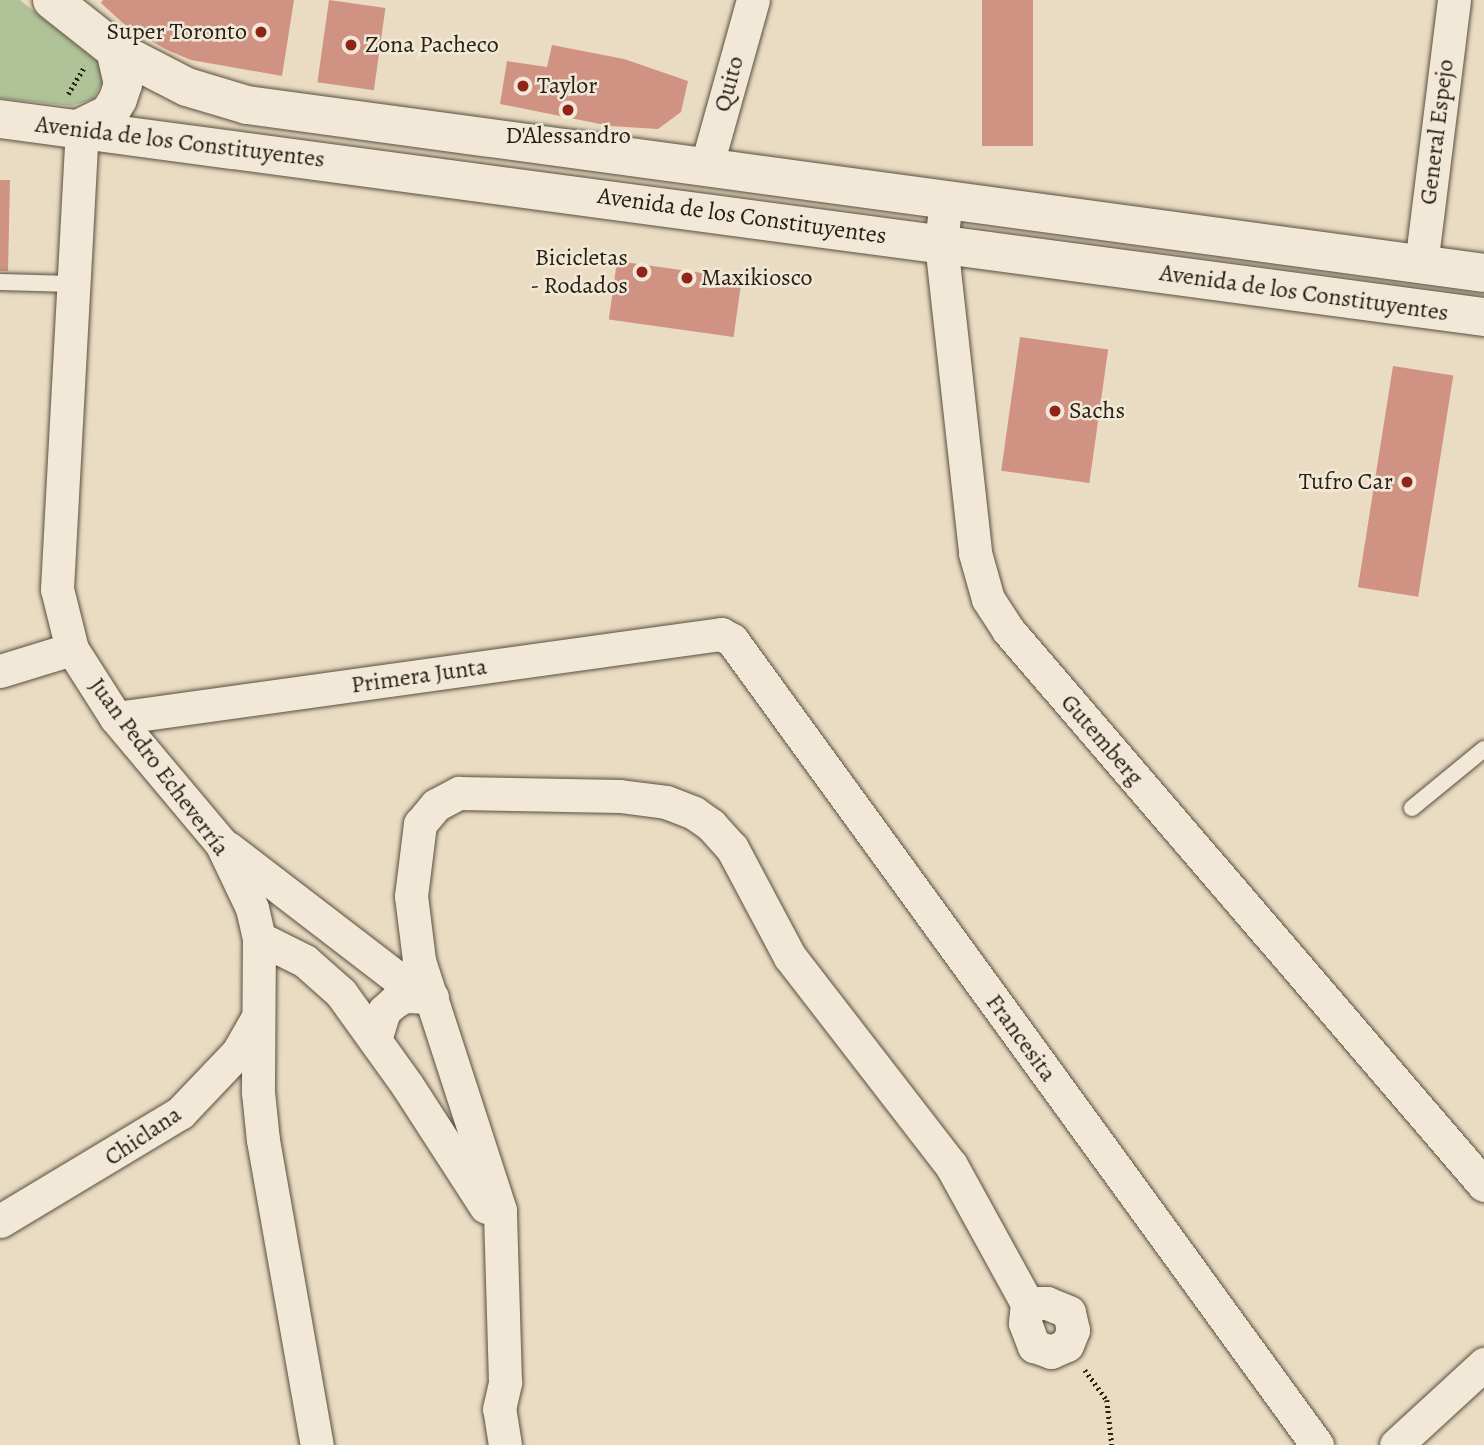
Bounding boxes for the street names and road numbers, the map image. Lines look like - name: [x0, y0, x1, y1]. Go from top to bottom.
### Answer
- street label: Quito: [708, 53, 750, 115]
- street label: General Espejo: [1414, 58, 1460, 206]
- street label: Avenida de los Constituyentes: [34, 110, 326, 174]
- street label: Avenida de los Constituyentes: [596, 181, 888, 251]
- street label: Avenida de los Constituyentes: [1158, 258, 1450, 328]
- street label: Primera Junta: [349, 652, 489, 700]
- street label: Juan Pedro Echeverría: [83, 672, 235, 862]
- street label: Gutemberg: [1055, 689, 1149, 791]
- street label: Francesita: [980, 989, 1062, 1087]
- street label: Chiclana: [99, 1100, 187, 1172]

